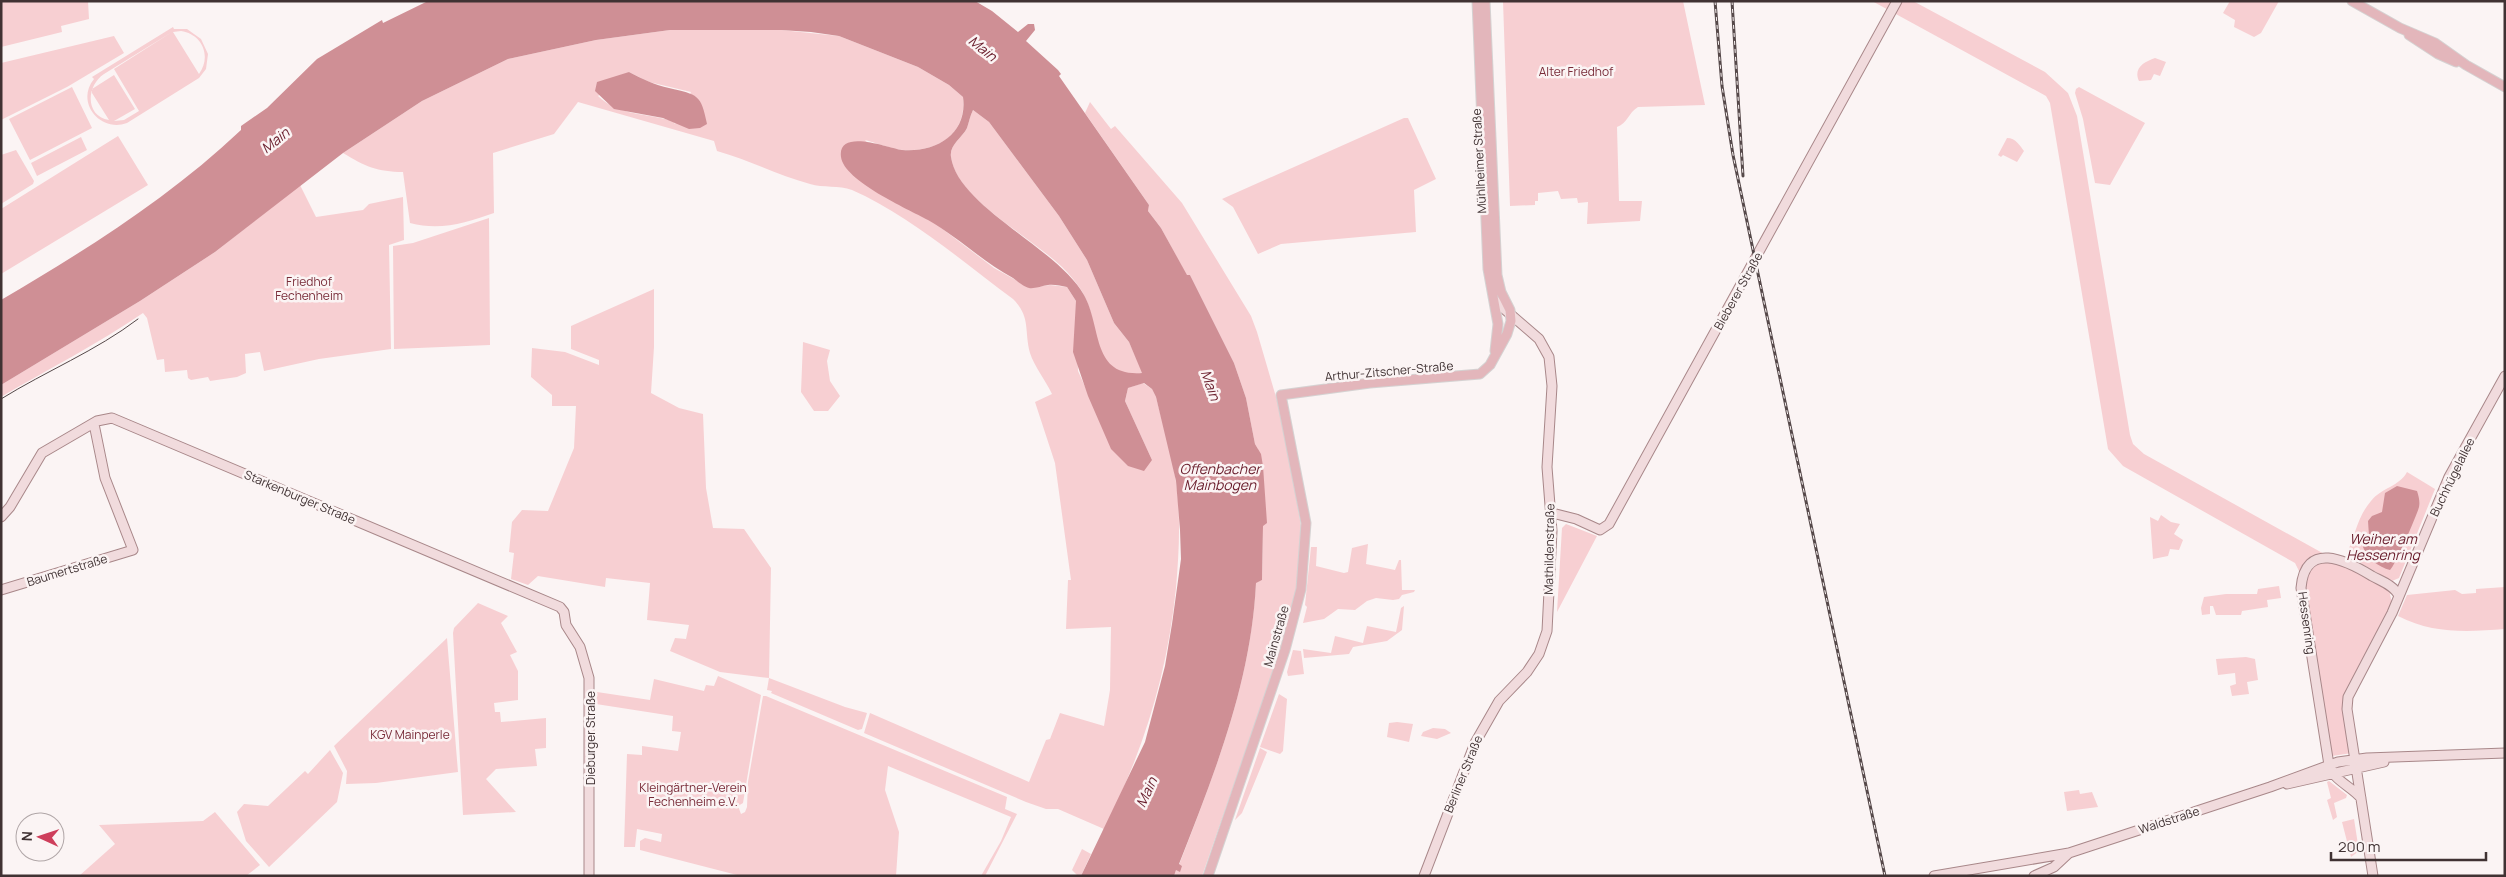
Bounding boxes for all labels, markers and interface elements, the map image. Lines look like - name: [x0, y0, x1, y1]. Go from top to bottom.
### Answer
- water label: Main: [965, 31, 1002, 66]
- park label: Alter Friedhof: [1539, 63, 1614, 80]
- street label: Mühlheimer Straße: [1468, 108, 1490, 214]
- water label: Main: [257, 122, 294, 157]
- street label: Bieberer Straße: [1710, 249, 1766, 333]
- park label: Friedhof Fechenheim: [275, 273, 343, 304]
- street label: Arthur-Zitscher-Straße: [1324, 357, 1454, 385]
- water label: Main: [1197, 367, 1225, 404]
- street label: Buchhügelallee: [2426, 435, 2478, 519]
- water label: Offenbacher Mainbogen: [1180, 459, 1262, 494]
- street label: Starkenburger Straße: [242, 466, 358, 528]
- street label: Mathildenstraße: [1540, 503, 1558, 595]
- water label: Weiher am Hessenring: [2346, 529, 2422, 564]
- street label: Baumertstraße: [25, 550, 109, 590]
- street label: Hessenring: [2294, 591, 2320, 655]
- street label: Mainstraße: [1259, 603, 1293, 669]
- street label: Dieburger Straße: [582, 691, 599, 785]
- park label: KGV Mainperle: [370, 726, 450, 743]
- street label: Berliner Straße: [1440, 733, 1486, 815]
- water label: Main: [1131, 773, 1161, 810]
- park label: Kleingärtner-Verein Fechenheim e.V.: [639, 779, 747, 810]
- street label: Waldstraße: [2136, 802, 2202, 838]
- north arrow: [15, 812, 65, 862]
- scale bar: [2331, 830, 2486, 862]
- text: N: [17, 831, 36, 842]
- text: 200 m: [2338, 836, 2381, 857]

